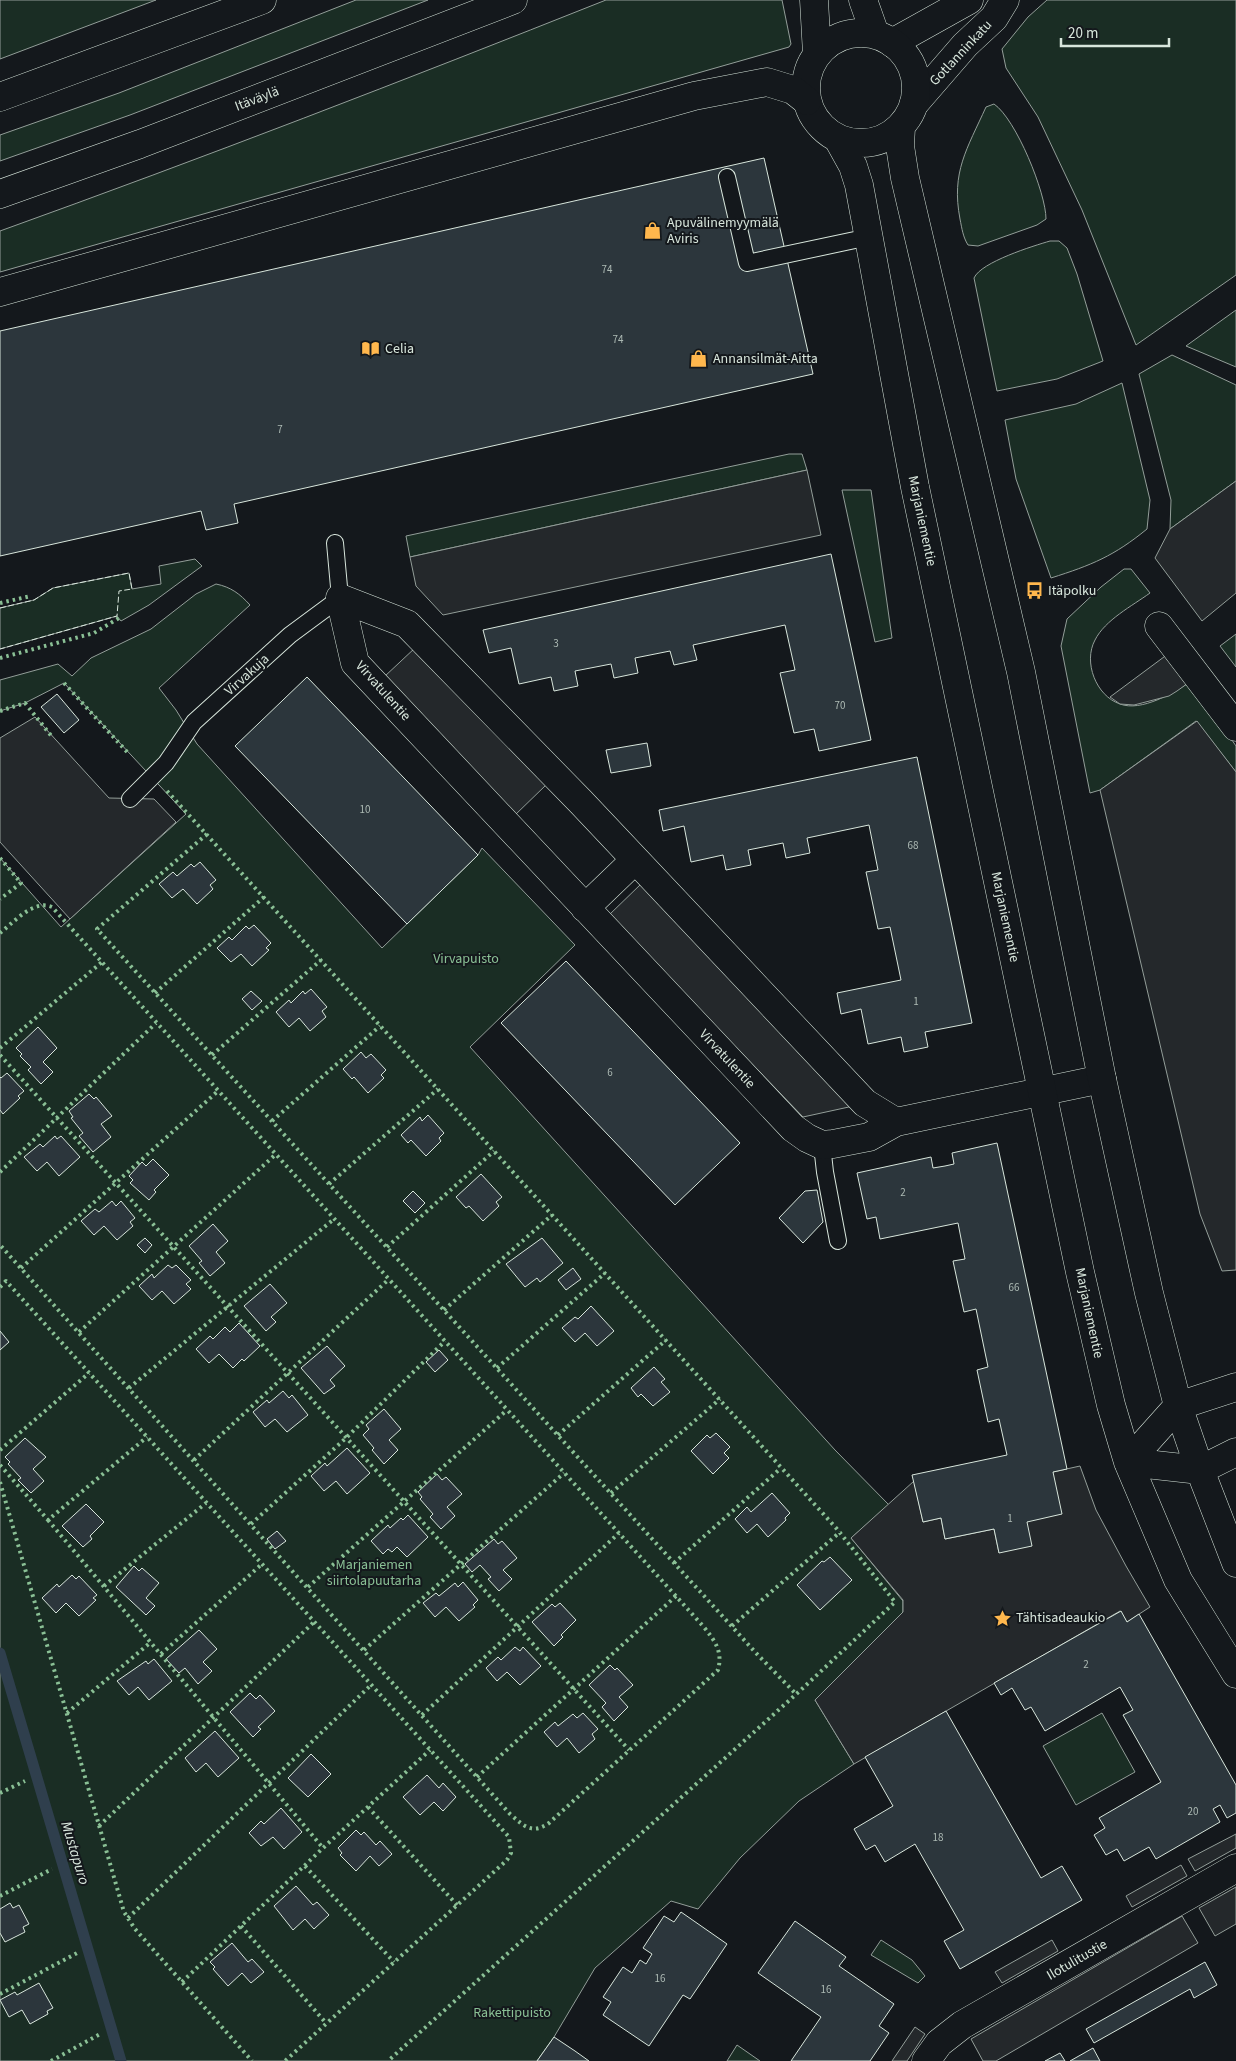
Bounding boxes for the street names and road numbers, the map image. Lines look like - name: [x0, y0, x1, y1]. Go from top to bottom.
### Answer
- street label: Gotlanninkatu: [925, 16, 997, 90]
- street label: Itäväylä: [232, 81, 282, 117]
- street label: Marjaniementie: [903, 474, 941, 568]
- street label: Virvakuja: [220, 649, 274, 701]
- street label: Virvatulentie: [351, 657, 415, 725]
- street label: Marjaniementie: [986, 870, 1024, 964]
- street label: Virvatulentie: [694, 1025, 760, 1093]
- street label: Marjaniementie: [1070, 1266, 1108, 1360]
- street label: Ilotulitustie: [1043, 1935, 1111, 1985]

